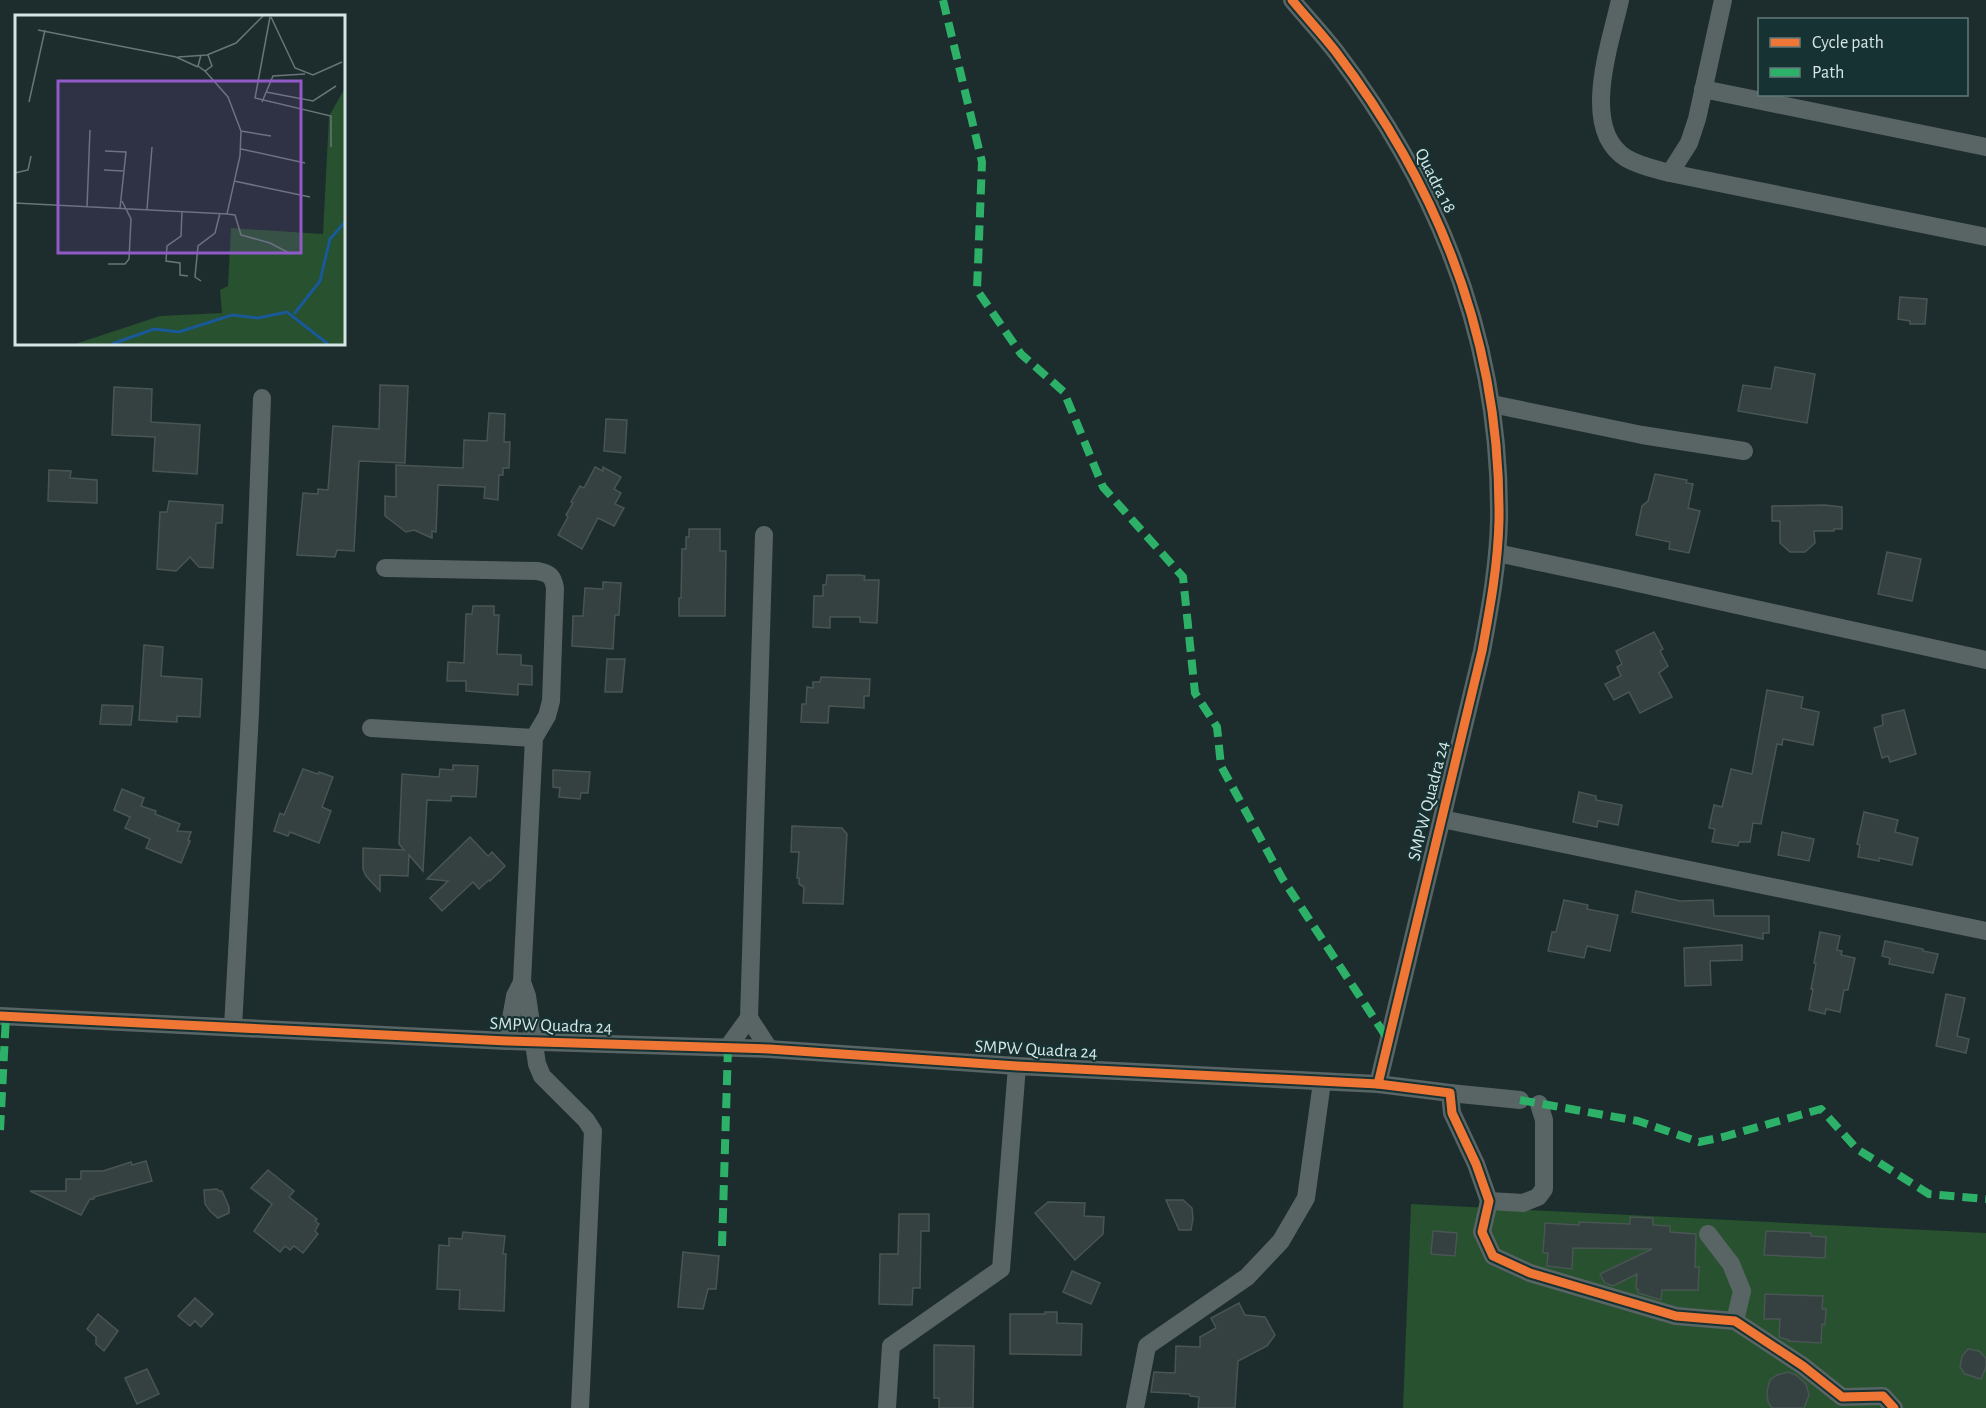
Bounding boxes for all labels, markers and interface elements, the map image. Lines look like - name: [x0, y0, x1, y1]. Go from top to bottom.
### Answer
- inset map: [15, 15, 345, 345]
- legend: [1758, 18, 1968, 96]
- text: Cycle path: [1812, 34, 1884, 52]
- text: Path: [1812, 64, 1844, 82]
- street label: Quadra 18: [1411, 146, 1459, 216]
- street label: SMPW Quadra 24: [1405, 739, 1453, 863]
- street label: SMPW Quadra 24: [489, 1015, 613, 1037]
- street label: SMPW Quadra 24: [974, 1038, 1098, 1062]

